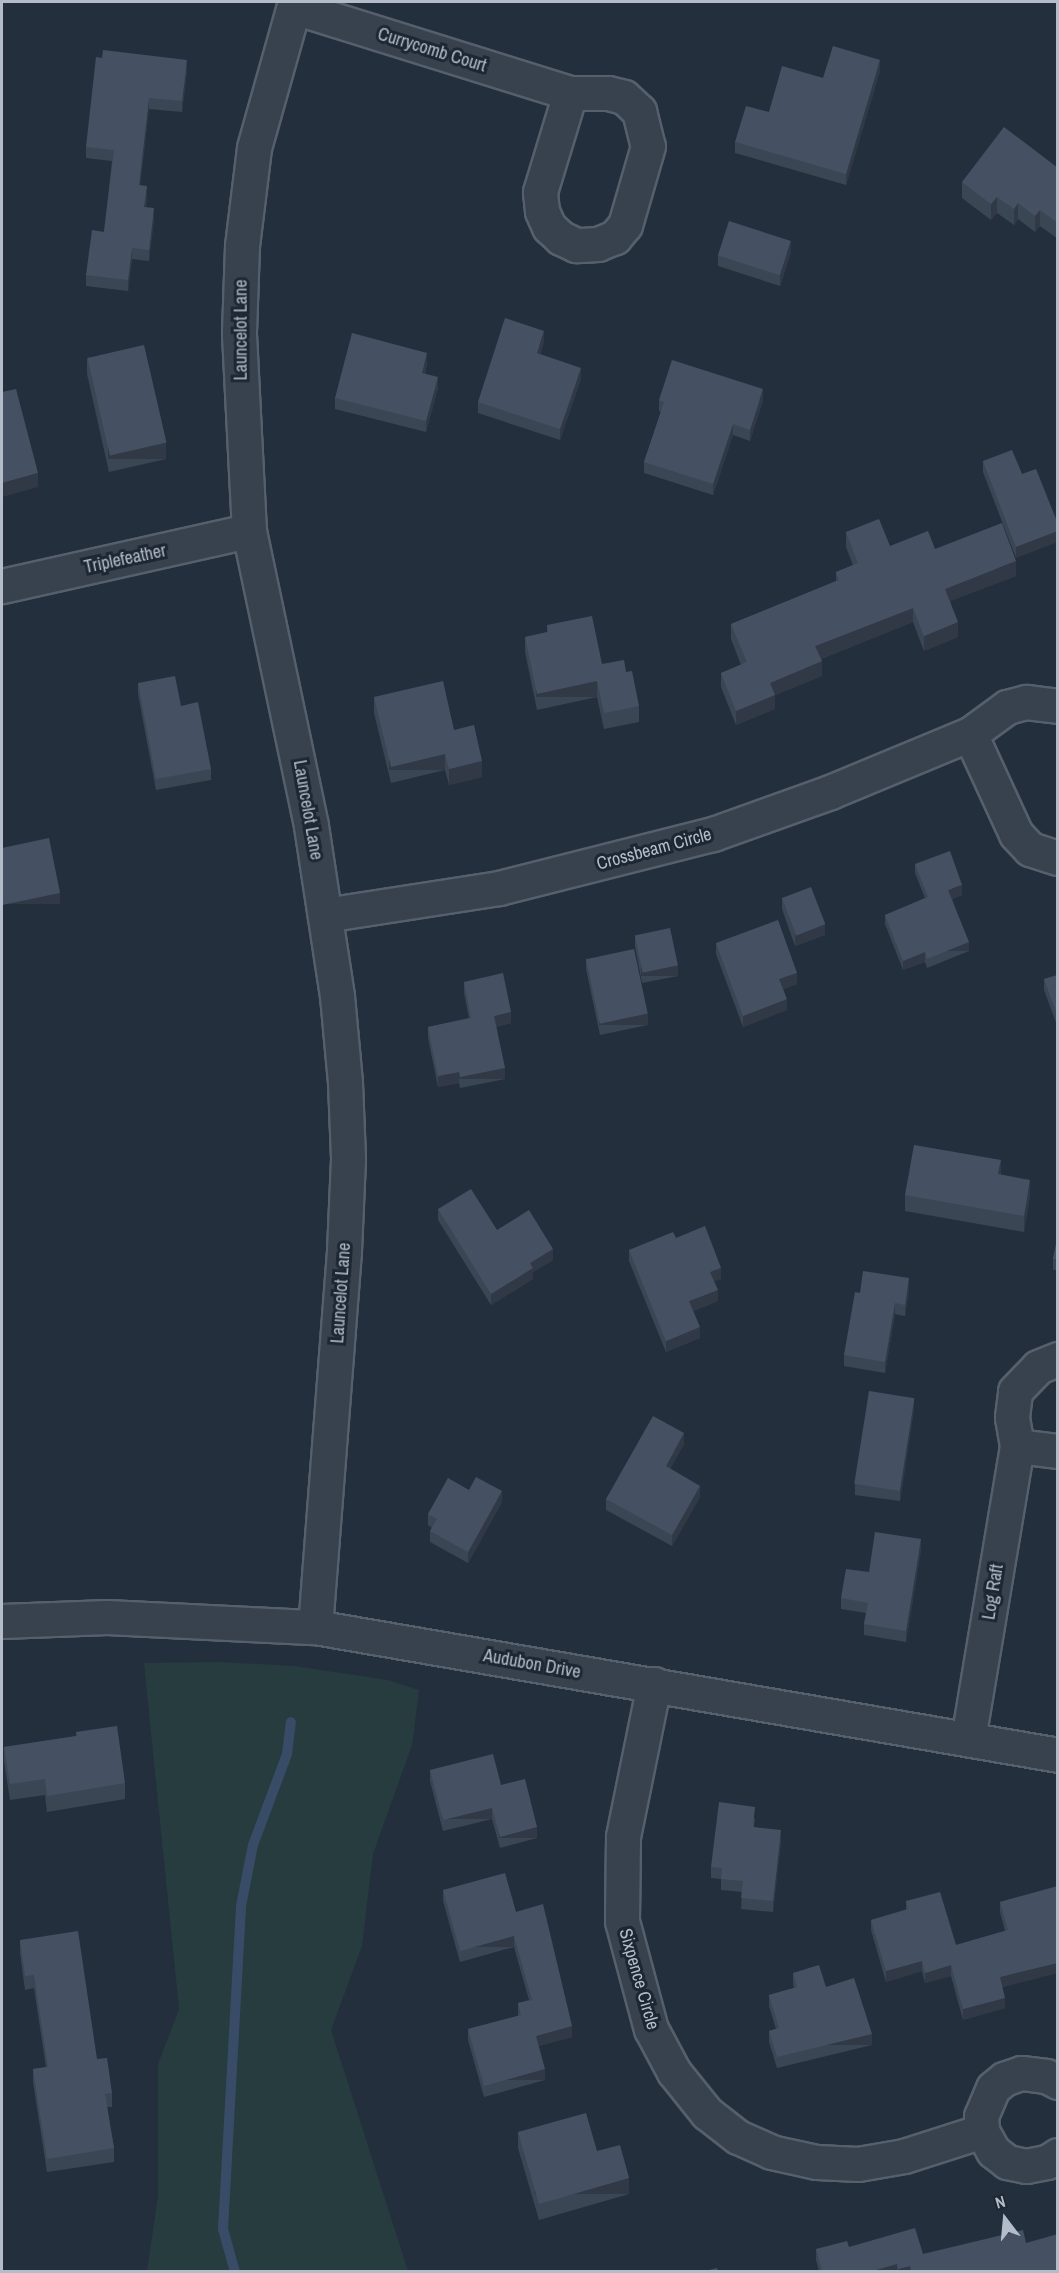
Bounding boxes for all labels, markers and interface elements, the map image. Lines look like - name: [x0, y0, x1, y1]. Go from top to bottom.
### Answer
- street label: Currycomb Court: [375, 23, 489, 77]
- street label: Launcelot Lane: [230, 280, 252, 380]
- street label: Triplefeather: [82, 540, 168, 578]
- street label: Launcelot Lane: [289, 758, 327, 862]
- street label: Crossbeam Circle: [594, 823, 714, 875]
- street label: Launcelot Lane: [327, 1242, 355, 1344]
- street label: Log Raft: [978, 1563, 1008, 1621]
- street label: Audubon Drive: [482, 1645, 582, 1683]
- street label: Sixpence Circle: [614, 1926, 664, 2032]
- north arrow: [975, 2189, 1035, 2249]
- text: N: [992, 2190, 1008, 2214]

